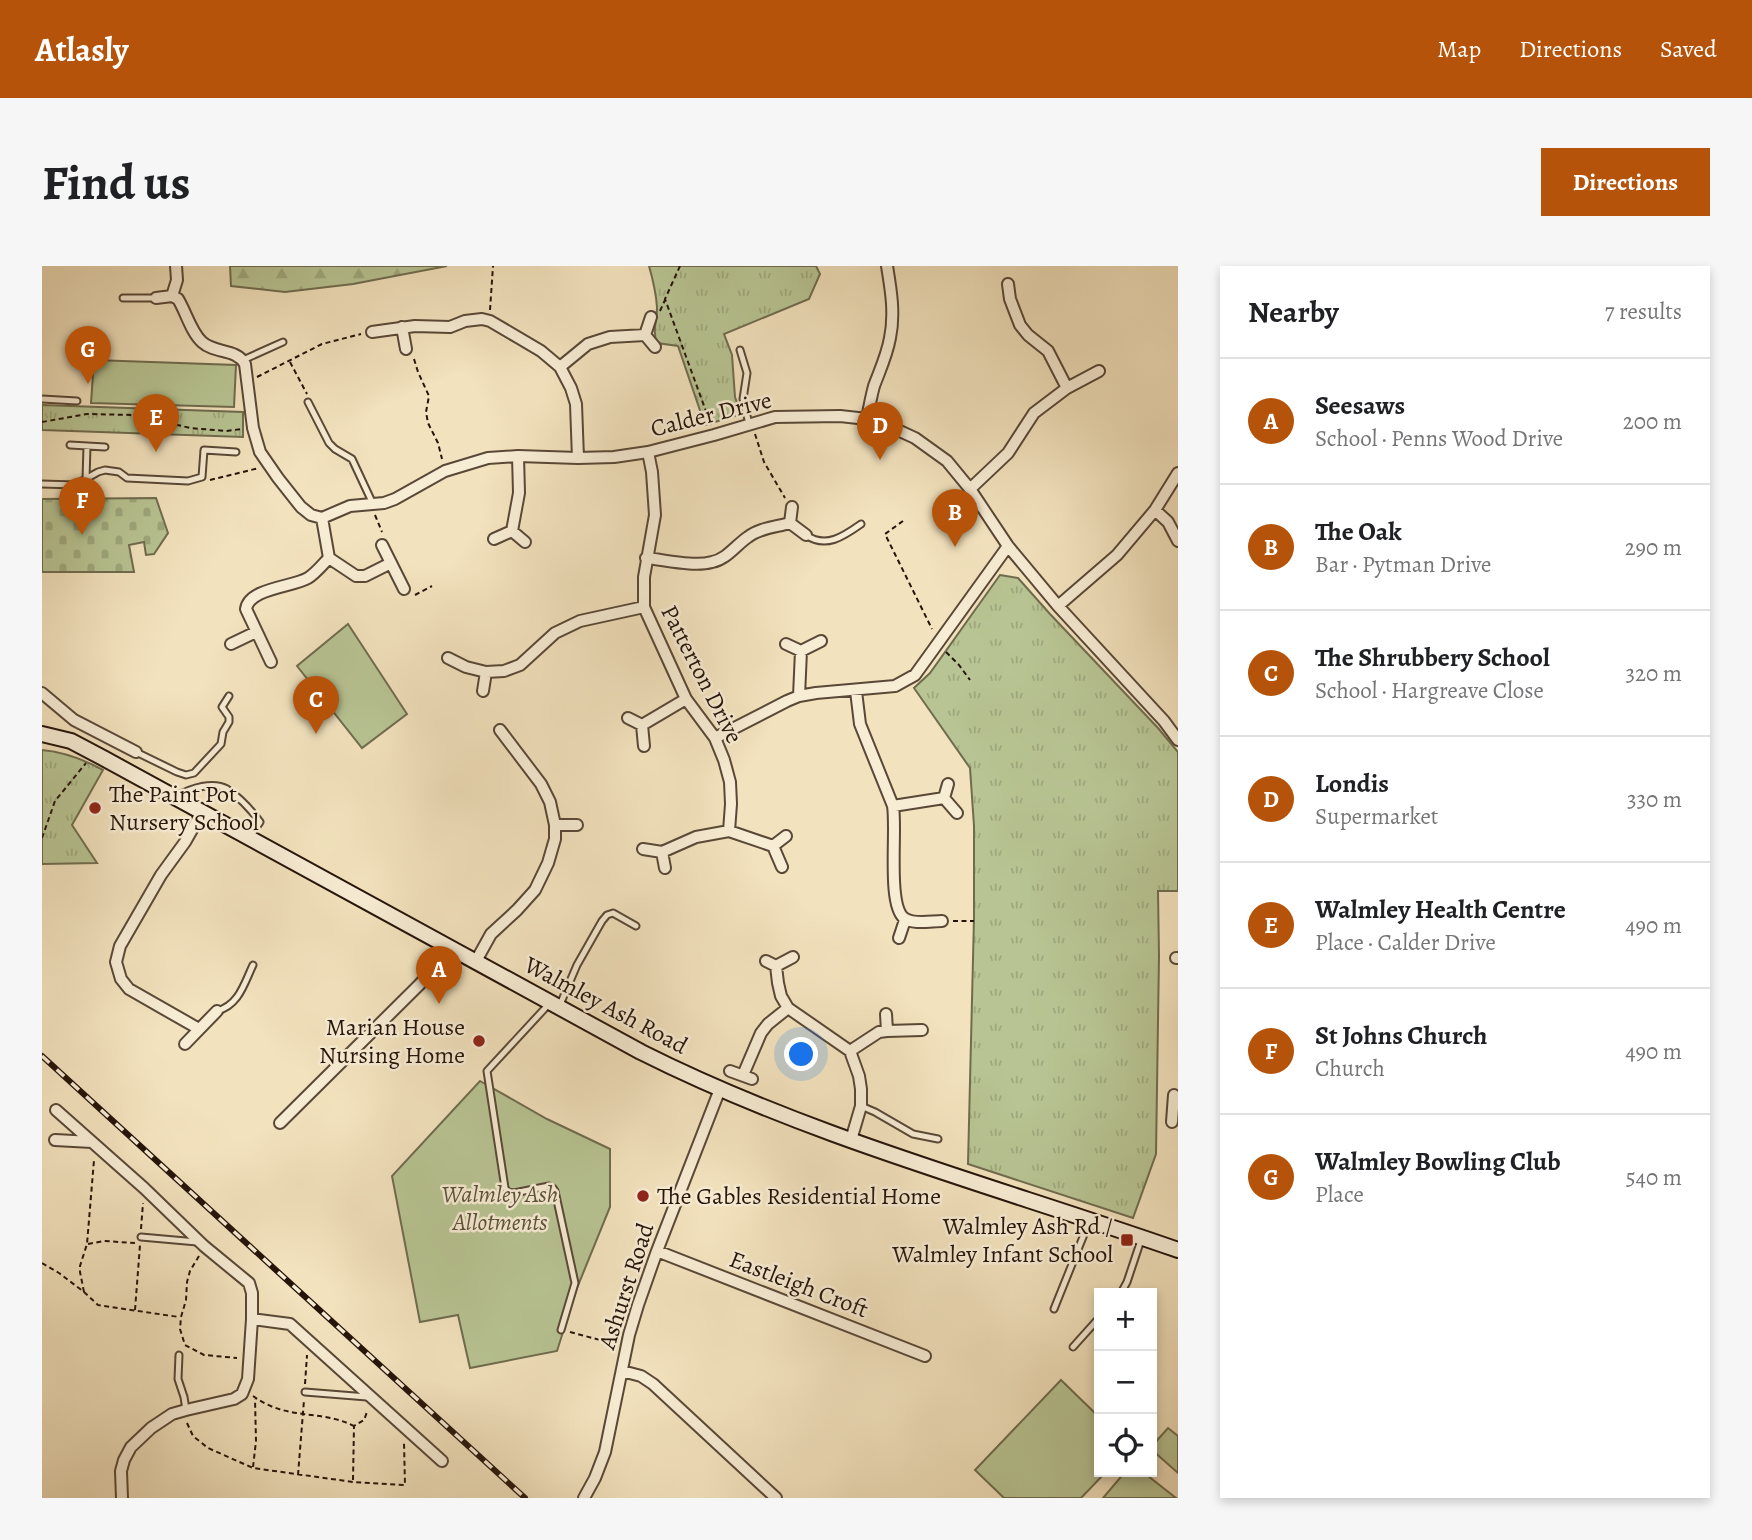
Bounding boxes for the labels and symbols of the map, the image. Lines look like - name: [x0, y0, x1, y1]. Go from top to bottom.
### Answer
- pin: G: [65, 326, 111, 384]
- street label: Calder Drive: [647, 384, 775, 444]
- pin: E: [133, 394, 179, 452]
- pin: D: [857, 402, 903, 460]
- pin: F: [59, 477, 105, 535]
- pin: B: [932, 489, 978, 547]
- street label: Patterton Drive: [653, 599, 751, 749]
- pin: C: [293, 676, 339, 734]
- place label: The Paint Pot Nursery School: [109, 778, 259, 838]
- marker: The Paint Pot Nursery School: [87, 800, 103, 816]
- pin: A: [416, 946, 462, 1004]
- street label: Walmley Ash Road: [518, 948, 693, 1062]
- place label: Marian House Nursing Home: [319, 1011, 465, 1071]
- marker: Marian House Nursing Home: [471, 1033, 487, 1049]
- your location: [784, 1037, 818, 1071]
- park label: Walmley Ash Allotments: [442, 1178, 558, 1238]
- place label: The Gables Residential Home: [657, 1180, 941, 1212]
- marker: The Gables Residential Home: [635, 1188, 651, 1204]
- place label: Walmley Ash Rd / Walmley Infant School: [891, 1210, 1113, 1270]
- street label: Ashurst Road: [590, 1219, 661, 1354]
- marker: Walmley Ash Rd / Walmley Infant School: [1119, 1232, 1135, 1248]
- street label: Eastleigh Croft: [725, 1243, 873, 1325]

